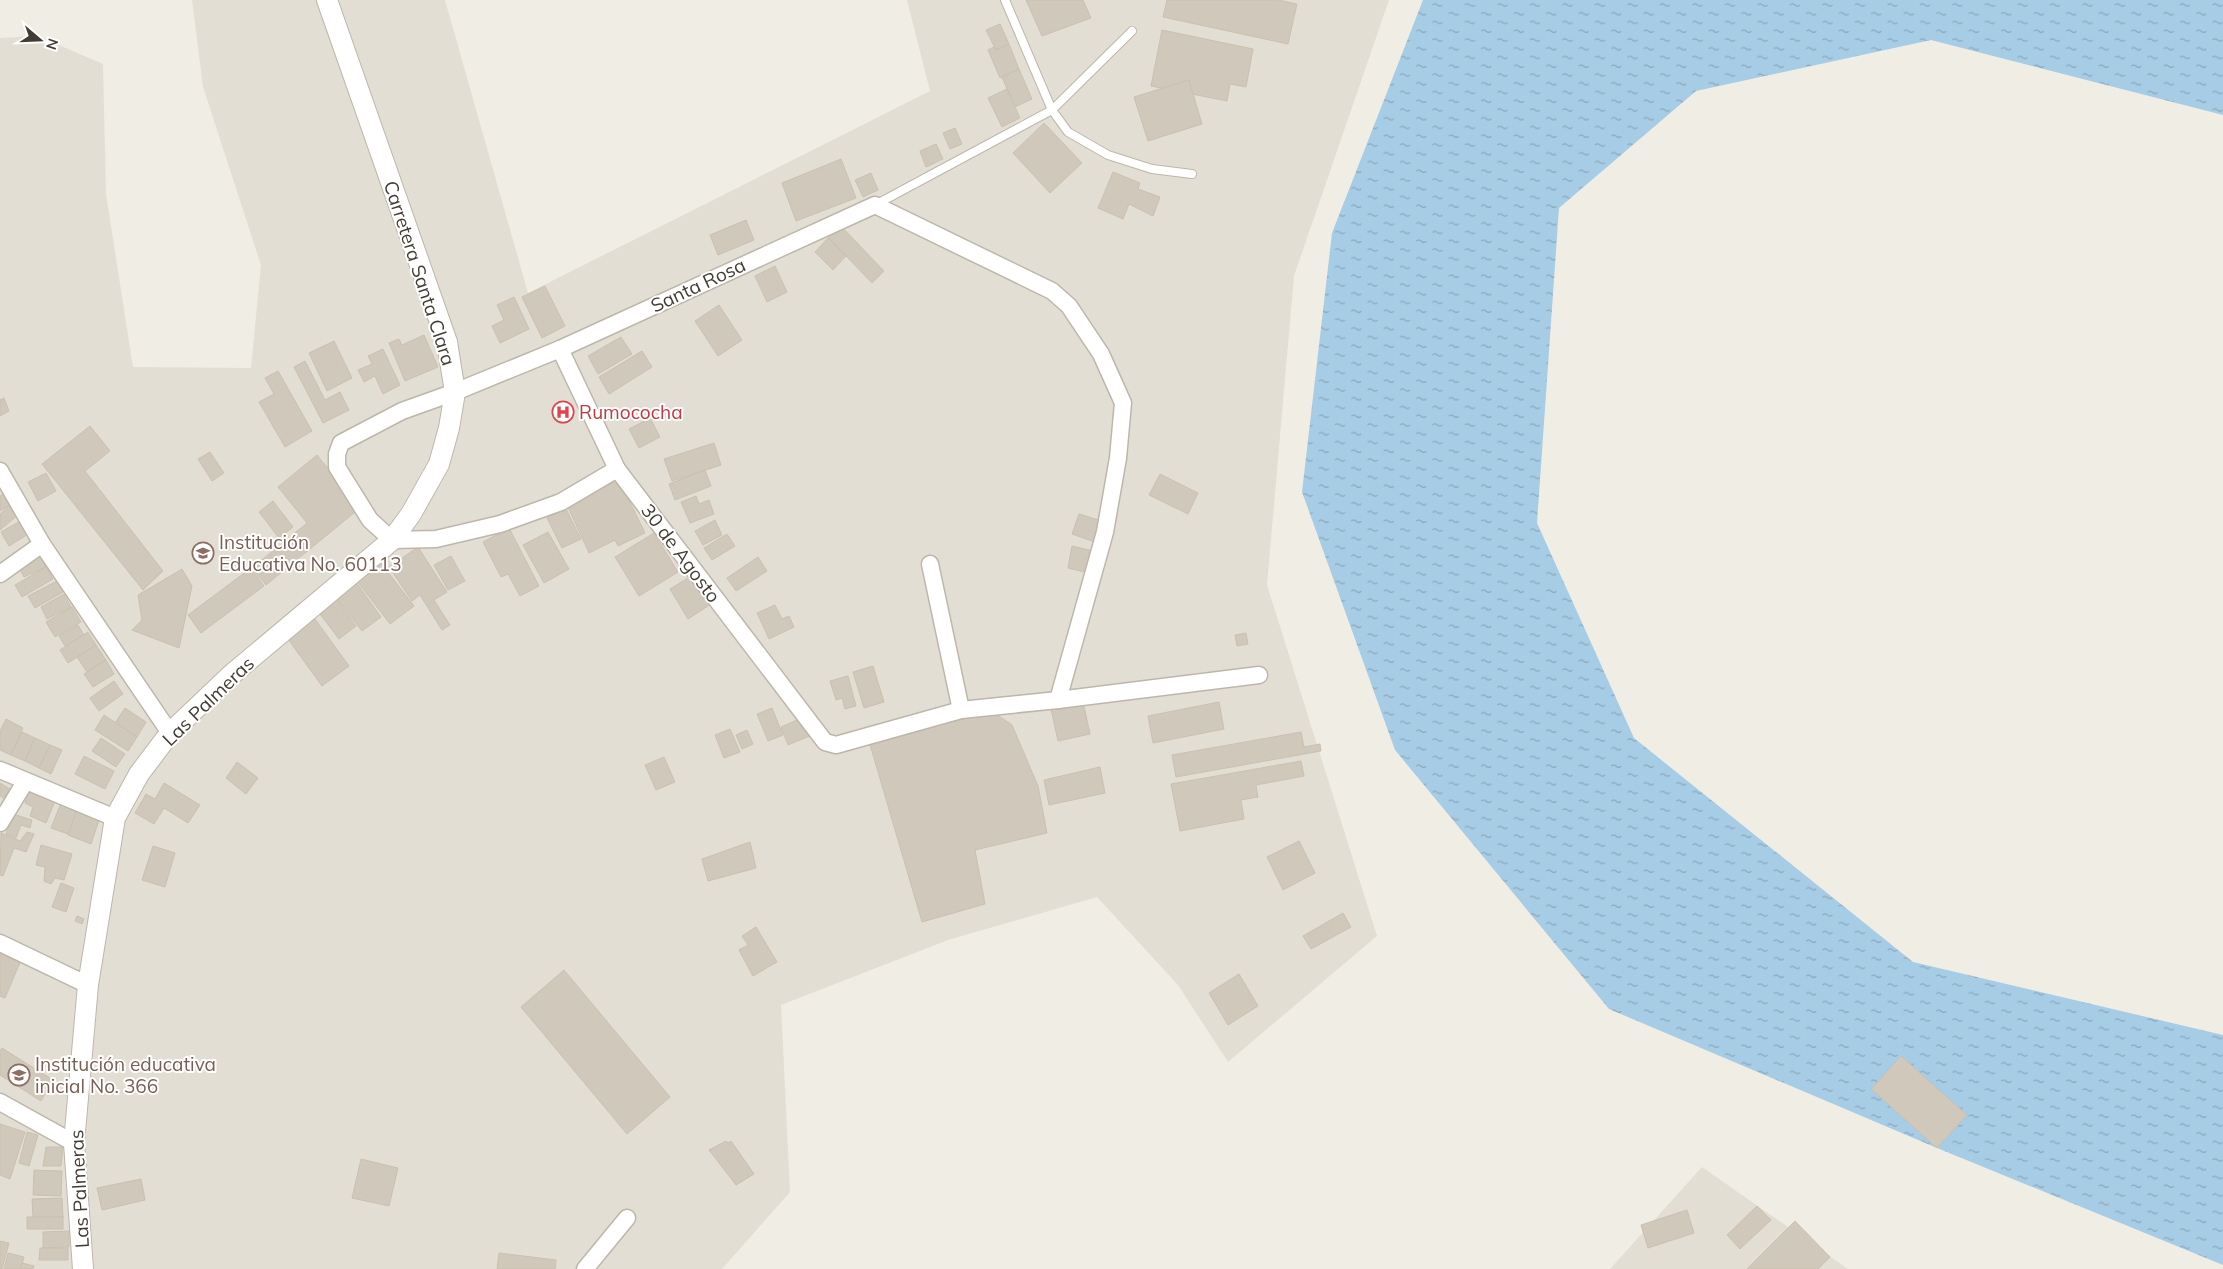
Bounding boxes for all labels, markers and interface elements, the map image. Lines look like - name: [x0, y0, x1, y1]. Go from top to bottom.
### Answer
- north arrow: [15, 15, 65, 65]
- text: N: [42, 36, 63, 52]
- street label: Carretera Santa Clara: [379, 178, 461, 368]
- street label: Santa Rosa: [647, 253, 749, 317]
- hospital icon: Rumococha: [551, 400, 575, 424]
- place label: Rumococha: [579, 400, 683, 424]
- street label: 30 de Agosto: [636, 499, 726, 607]
- place label: Institución Educativa No. 60113: [219, 530, 402, 576]
- school or university icon: Institución Educativa No. 60113: [191, 541, 215, 565]
- street label: Las Palmeras: [157, 651, 259, 751]
- place label: Institución educativa inicial No. 366: [35, 1052, 216, 1098]
- school or university icon: Institución educativa inicial No. 366: [7, 1063, 31, 1087]
- street label: Las Palmeras: [64, 1129, 94, 1249]

